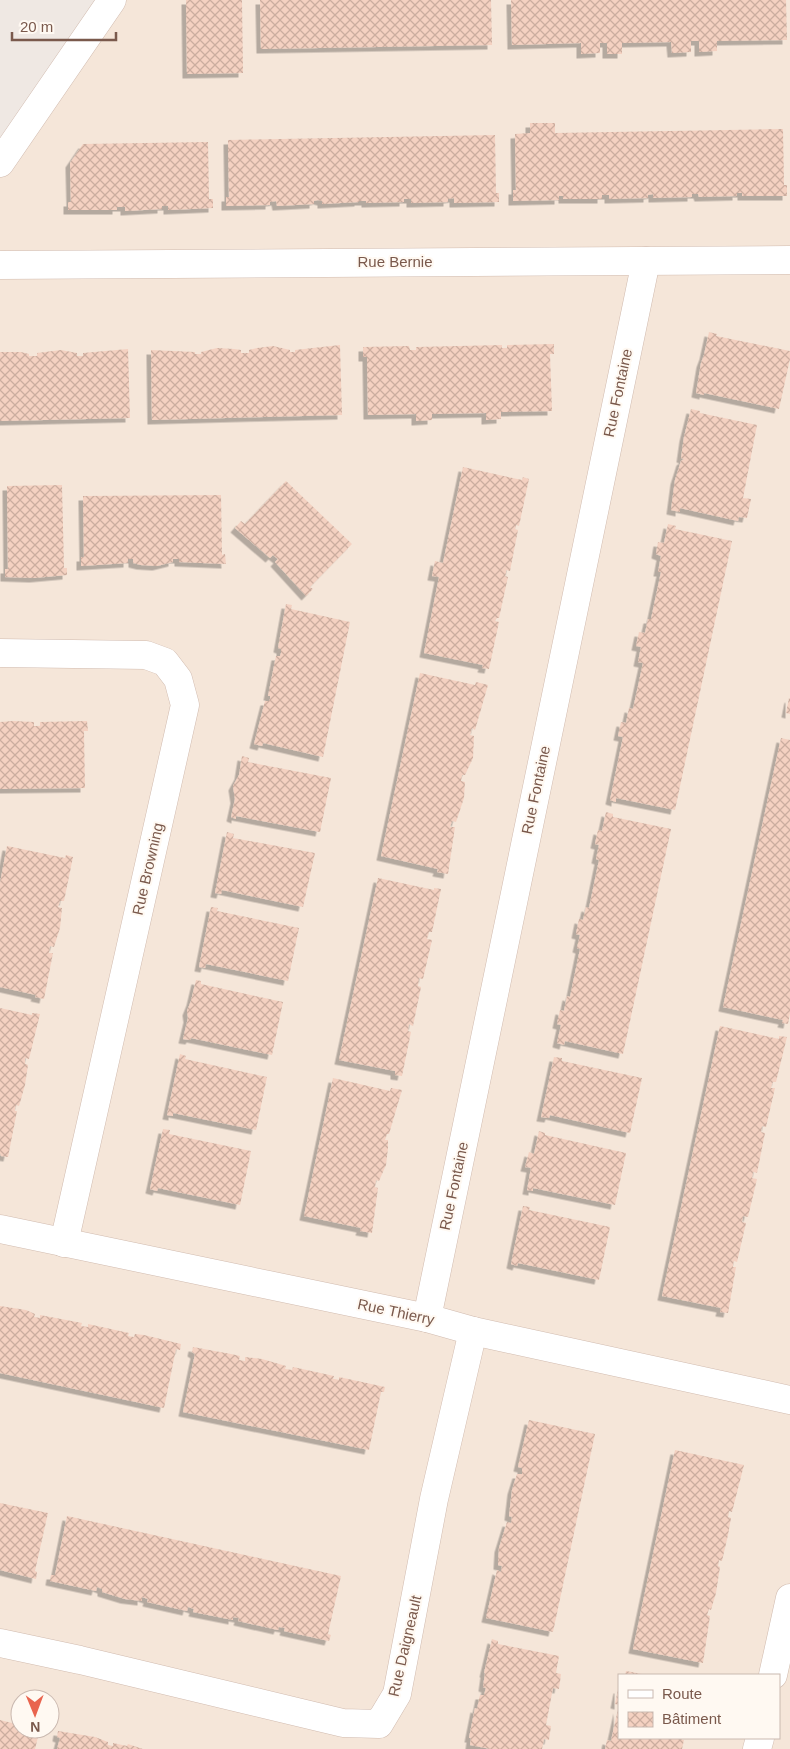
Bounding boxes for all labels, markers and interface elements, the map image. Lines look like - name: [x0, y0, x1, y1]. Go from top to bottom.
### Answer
- scale bar: [12, 10, 116, 42]
- text: 20 m: [20, 18, 53, 35]
- street label: Rue Bernie: [357, 253, 433, 270]
- street label: Rue Fontaine: [600, 347, 635, 439]
- street label: Rue Fontaine: [518, 744, 553, 836]
- street label: Rue Browning: [129, 821, 166, 917]
- street label: Rue Fontaine: [436, 1140, 471, 1232]
- street label: Rue Thierry: [356, 1295, 437, 1328]
- street label: Rue Daigneault: [385, 1593, 425, 1698]
- legend: [618, 1674, 780, 1739]
- text: Route: [662, 1685, 702, 1702]
- north arrow: [10, 1689, 60, 1739]
- text: Bâtiment: [662, 1710, 722, 1727]
- text: N: [30, 1719, 40, 1735]

